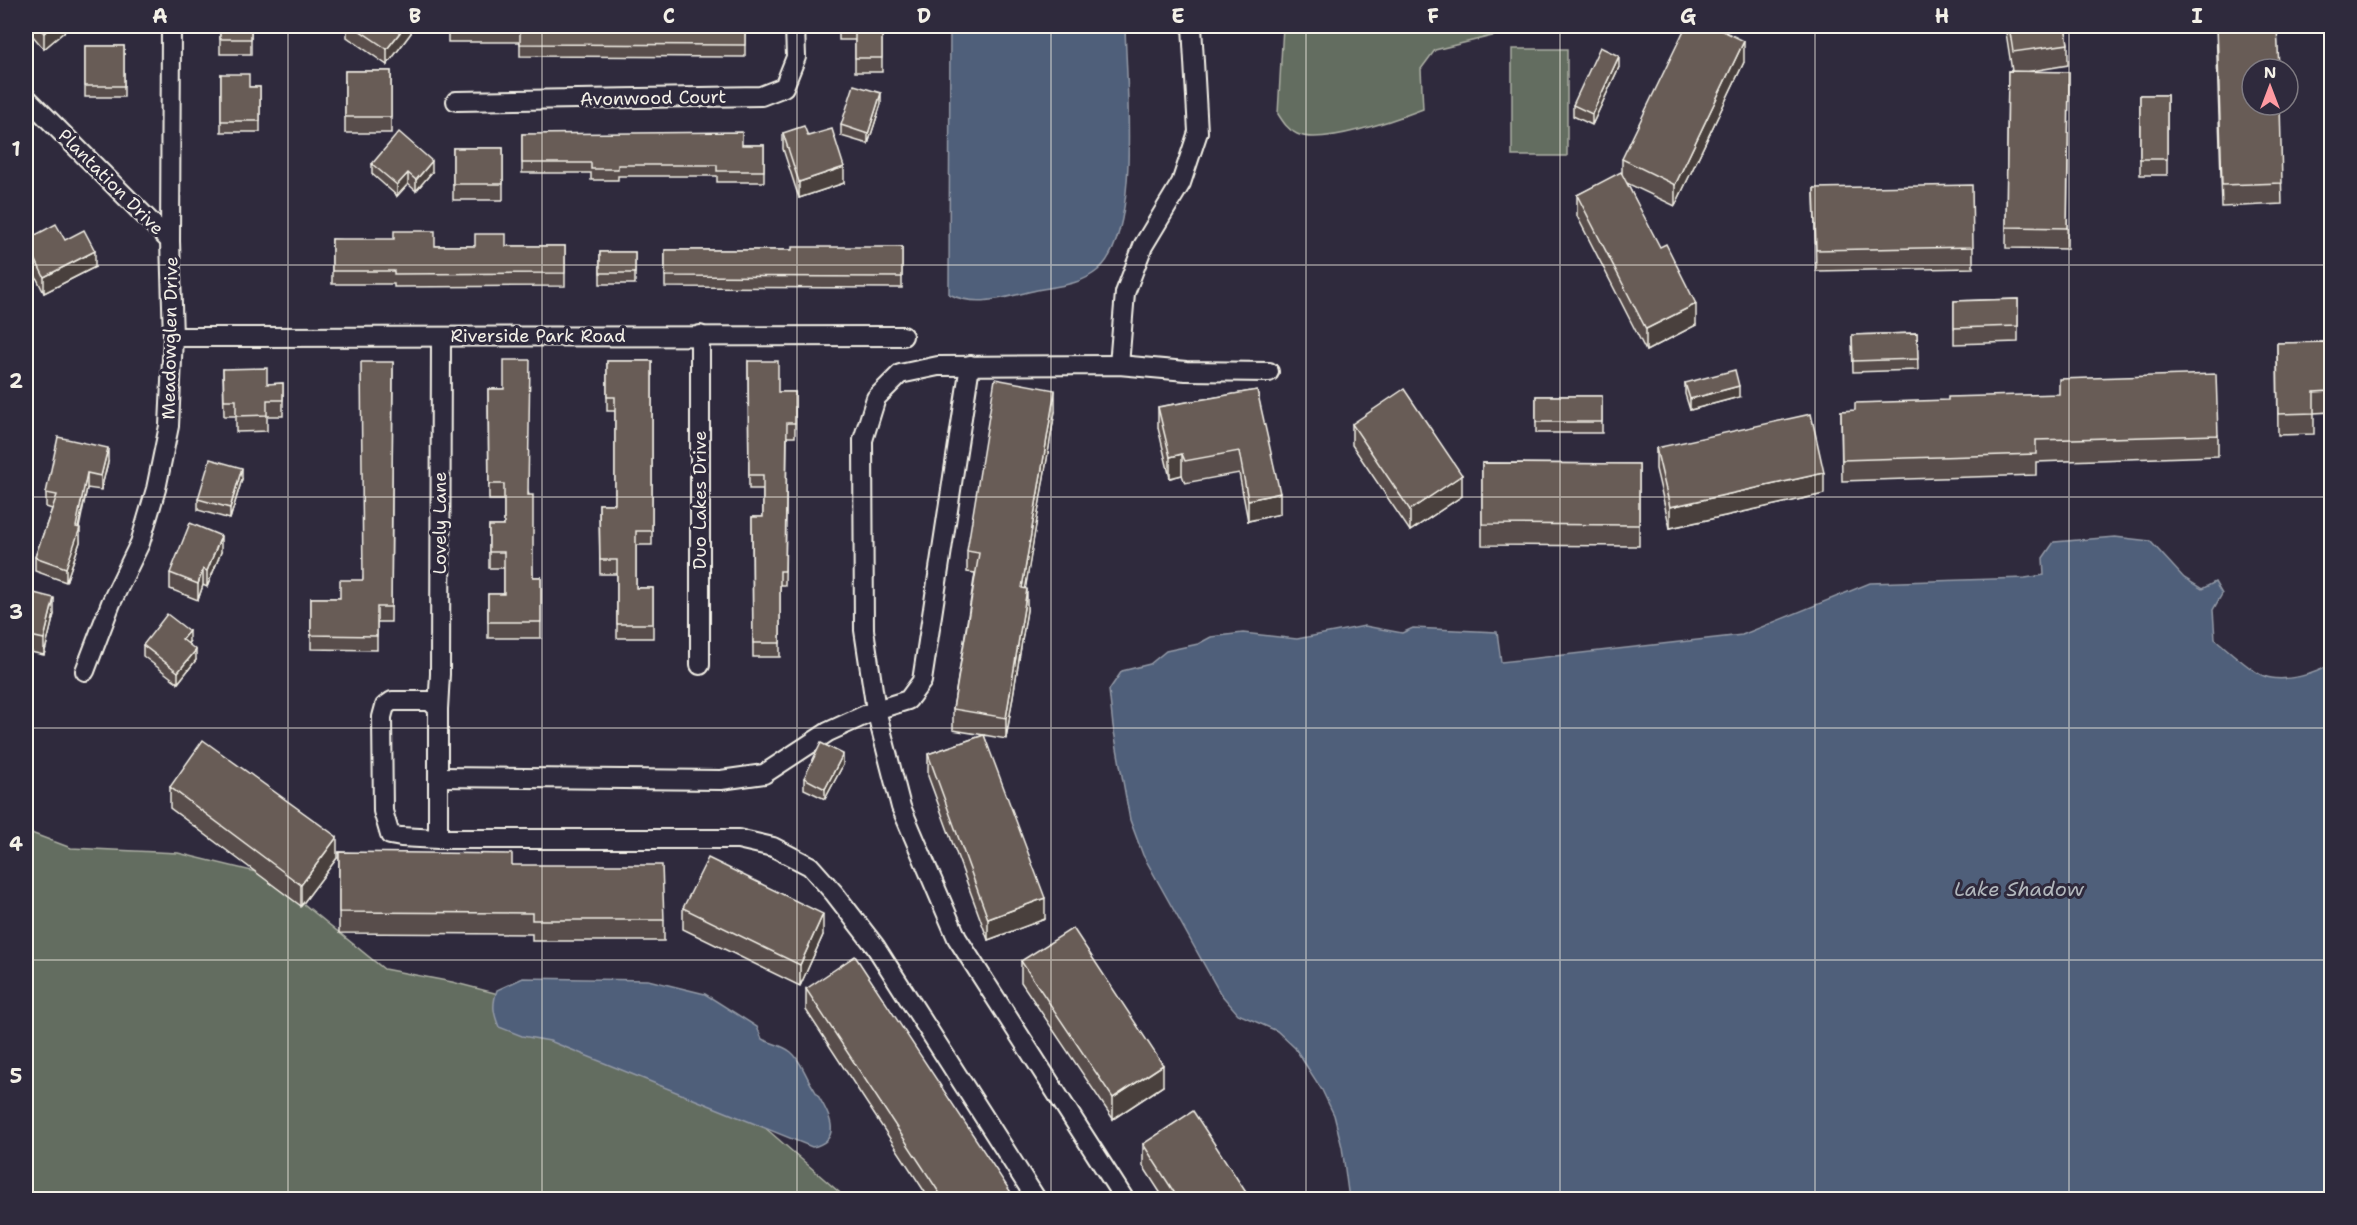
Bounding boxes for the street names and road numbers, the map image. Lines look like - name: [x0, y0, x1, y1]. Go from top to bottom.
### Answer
- street label: Avonwood Court: [580, 85, 727, 111]
- street label: Plantation Drive: [53, 124, 169, 240]
- street label: Meadowglen Drive: [157, 256, 183, 420]
- street label: Riverside Park Road: [450, 324, 626, 348]
- street label: Duo Lakes Drive: [688, 431, 712, 569]
- street label: Lovely Lane: [428, 471, 452, 575]

